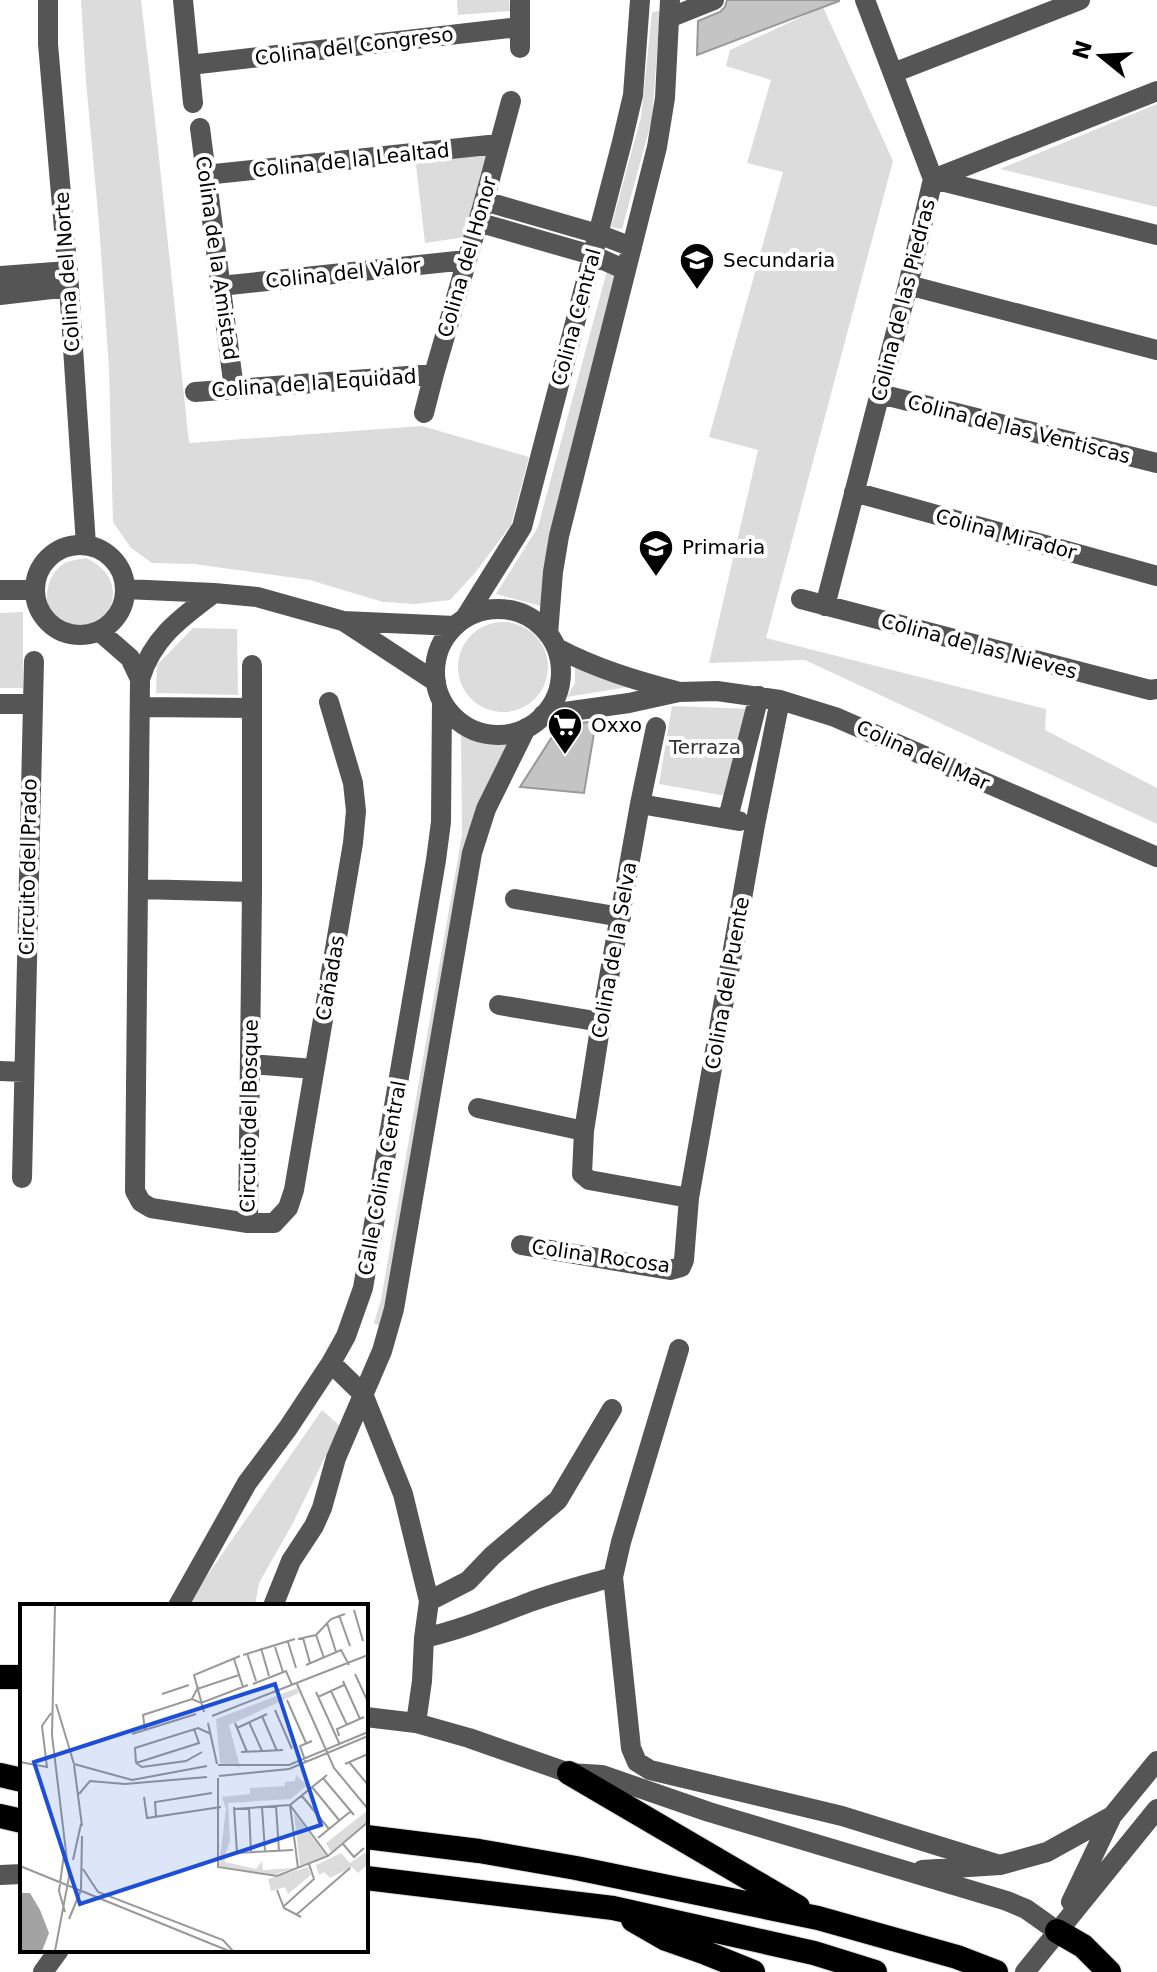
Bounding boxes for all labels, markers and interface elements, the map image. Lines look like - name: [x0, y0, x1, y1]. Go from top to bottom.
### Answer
- north arrow: [1061, 16, 1141, 96]
- street label: Colina del Congreso: [253, 22, 455, 70]
- text: N: [1068, 37, 1097, 63]
- street label: Colina de la Lealtad: [251, 138, 451, 182]
- street label: Colina de la Amistad: [191, 154, 243, 362]
- street label: Colina del Honor: [433, 173, 502, 340]
- street label: Colina del Norte: [49, 191, 85, 353]
- street label: Colina de las Piedras: [866, 196, 940, 404]
- school or university icon: Secundaria: [678, 241, 716, 291]
- street label: Colina Central: [546, 246, 606, 388]
- place label: Secundaria: [723, 248, 835, 272]
- street label: Colina del Valor: [264, 253, 423, 293]
- street label: Colina de la Equidad: [211, 364, 417, 402]
- street label: Colina de las Ventiscas: [905, 390, 1133, 468]
- street label: Colina Mirador: [933, 504, 1080, 565]
- school or university icon: Primaria: [637, 528, 675, 578]
- place label: Primaria: [682, 535, 765, 559]
- street label: Colina de las Nieves: [878, 608, 1080, 684]
- supermarket icon: Oxxo: [546, 706, 584, 756]
- place label: Oxxo: [591, 713, 642, 737]
- street label: Colina del Mar: [853, 715, 994, 795]
- park label: Terraza: [668, 735, 741, 759]
- street label: Circuito del Prado: [14, 778, 42, 956]
- street label: Colina de la Selva: [587, 860, 641, 1040]
- street label: Colina del Puente: [700, 895, 754, 1071]
- street label: Cañadas: [311, 933, 349, 1023]
- street label: Circuito del Bosque: [235, 1019, 263, 1213]
- street label: Calle Colina Central: [353, 1079, 411, 1277]
- street label: Colina Rocosa: [530, 1234, 672, 1278]
- inset map: [20, 1604, 368, 1952]

